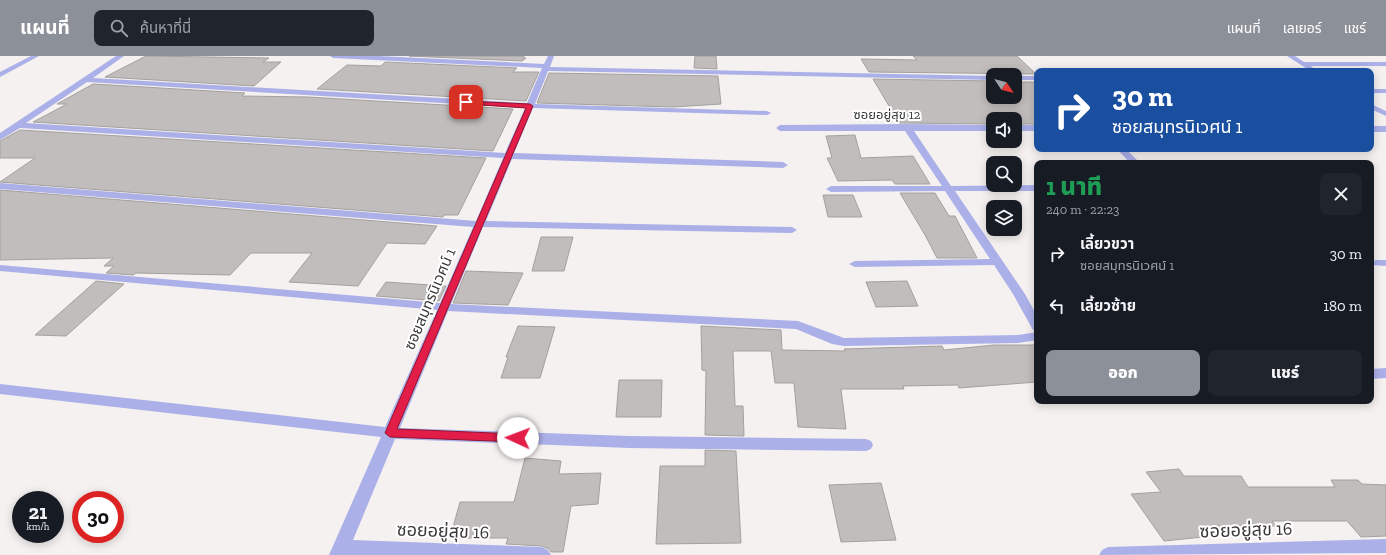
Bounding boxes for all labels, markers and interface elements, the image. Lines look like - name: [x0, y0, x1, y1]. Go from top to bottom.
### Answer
- search box: [94, 10, 374, 46]
- text: แผนที่: [20, 16, 70, 39]
- icon: search: [108, 17, 130, 39]
- text: ค้นหาที่นี่: [140, 19, 191, 37]
- text: แผนที่: [1227, 20, 1261, 37]
- text: เลเยอร์: [1283, 20, 1322, 37]
- text: แชร์: [1344, 20, 1366, 37]
- north arrow: [986, 68, 1022, 104]
- map controls: [986, 68, 1022, 236]
- text: 30 m: [1112, 80, 1173, 113]
- icon: right: [1046, 84, 1098, 136]
- pin: [449, 85, 483, 119]
- icon: arrive: [455, 91, 477, 113]
- street label: ซอยอยู่สุข 12: [854, 107, 921, 122]
- button: sound: [986, 112, 1022, 148]
- text: ซอยสมุทรนิเวศน์ 1: [1112, 116, 1243, 138]
- button: search: [986, 156, 1022, 192]
- text: 1 นาที: [1046, 172, 1102, 201]
- button: close: [1320, 173, 1362, 215]
- button: layers: [986, 200, 1022, 236]
- text: 240 m · 22:23: [1046, 202, 1119, 217]
- text: เลี้ยวขวา: [1080, 235, 1134, 253]
- icon: right: [1046, 243, 1068, 265]
- street label: ซอยสมุทรนิเวศน์ 1: [400, 245, 460, 353]
- text: 30 m: [1330, 245, 1362, 263]
- text: ซอยสมุทรนิเวศน์ 1: [1080, 258, 1174, 273]
- icon: left: [1046, 295, 1068, 317]
- text: เลี้ยวซ้าย: [1080, 297, 1136, 315]
- text: 180 m: [1323, 297, 1362, 315]
- button: ออก: [1046, 350, 1200, 396]
- button: แชร์: [1208, 350, 1362, 396]
- position arrow: [497, 417, 539, 459]
- speed limit sign: 30: [72, 491, 124, 543]
- text: 21: [29, 500, 47, 524]
- street label: ซอยอยู่สุข 16: [1199, 517, 1293, 544]
- street label: ซอยอยู่สุข 16: [396, 518, 490, 545]
- text: km/h: [27, 521, 49, 533]

